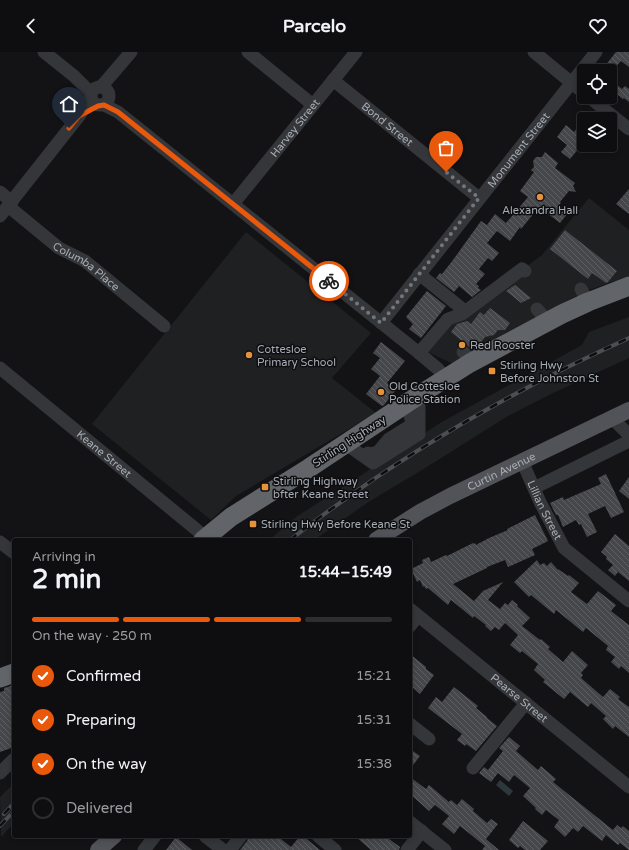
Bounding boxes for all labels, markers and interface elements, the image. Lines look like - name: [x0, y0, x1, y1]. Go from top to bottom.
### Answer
- icon: back: [20, 15, 42, 37]
- text: Parcelo: [283, 15, 346, 37]
- icon: heart: [587, 15, 609, 37]
- map controls: [577, 64, 617, 152]
- button: locate: [577, 64, 617, 104]
- pin: [52, 87, 86, 128]
- icon: home: [58, 93, 80, 115]
- street label: Harvey Street: [268, 96, 322, 160]
- street label: Bond Street: [359, 100, 415, 149]
- street label: Monument Street: [485, 110, 552, 190]
- button: layers: [577, 112, 617, 152]
- pin: [429, 131, 463, 172]
- icon: bag: [435, 137, 457, 159]
- marker: Alexandra Hall: [535, 192, 545, 202]
- place label: Alexandra Hall: [502, 204, 578, 217]
- street label: Columba Place: [50, 239, 122, 294]
- courier: [309, 261, 349, 301]
- icon: bike: [318, 270, 340, 292]
- place label: Red Rooster: [470, 339, 536, 352]
- marker: Red Rooster: [457, 340, 467, 350]
- place label: Cottesloe Primary School: [257, 343, 336, 369]
- marker: Cottesloe Primary School: [244, 350, 254, 360]
- place label: Stirling Hwy Before Johnston St: [500, 359, 599, 385]
- marker: Stirling Hwy Before Johnston St: [487, 366, 497, 376]
- place label: Old Cottesloe Police Station: [389, 380, 460, 406]
- marker: Old Cottesloe Police Station: [376, 387, 386, 397]
- street label: Stirling Highway: [310, 413, 388, 470]
- street label: Keane Street: [74, 428, 134, 481]
- street label: Curtin Avenue: [465, 450, 538, 494]
- place label: Stirling Highway bfter Keane Street: [273, 475, 368, 501]
- street label: Lillian Street: [524, 478, 565, 542]
- marker: Stirling Highway bfter Keane Street: [260, 482, 270, 492]
- place label: Stirling Hwy Before Keane St: [261, 518, 410, 531]
- marker: Stirling Hwy Before Keane St: [248, 519, 258, 529]
- text: Arriving in: [32, 549, 96, 565]
- text: 15:44–15:49: [298, 563, 392, 581]
- text: 2 min: [32, 564, 101, 595]
- text: On the way · 250 m: [32, 628, 152, 644]
- icon: check: [32, 665, 54, 687]
- text: Confirmed: [66, 667, 141, 685]
- text: 15:21: [356, 668, 392, 684]
- street label: Pearse Street: [488, 671, 550, 725]
- icon: check: [32, 709, 54, 731]
- text: Preparing: [66, 711, 136, 729]
- text: 15:31: [356, 712, 392, 728]
- icon: check: [32, 753, 54, 775]
- text: On the way: [66, 755, 146, 773]
- text: 15:38: [356, 756, 392, 772]
- text: Delivered: [66, 799, 133, 817]

